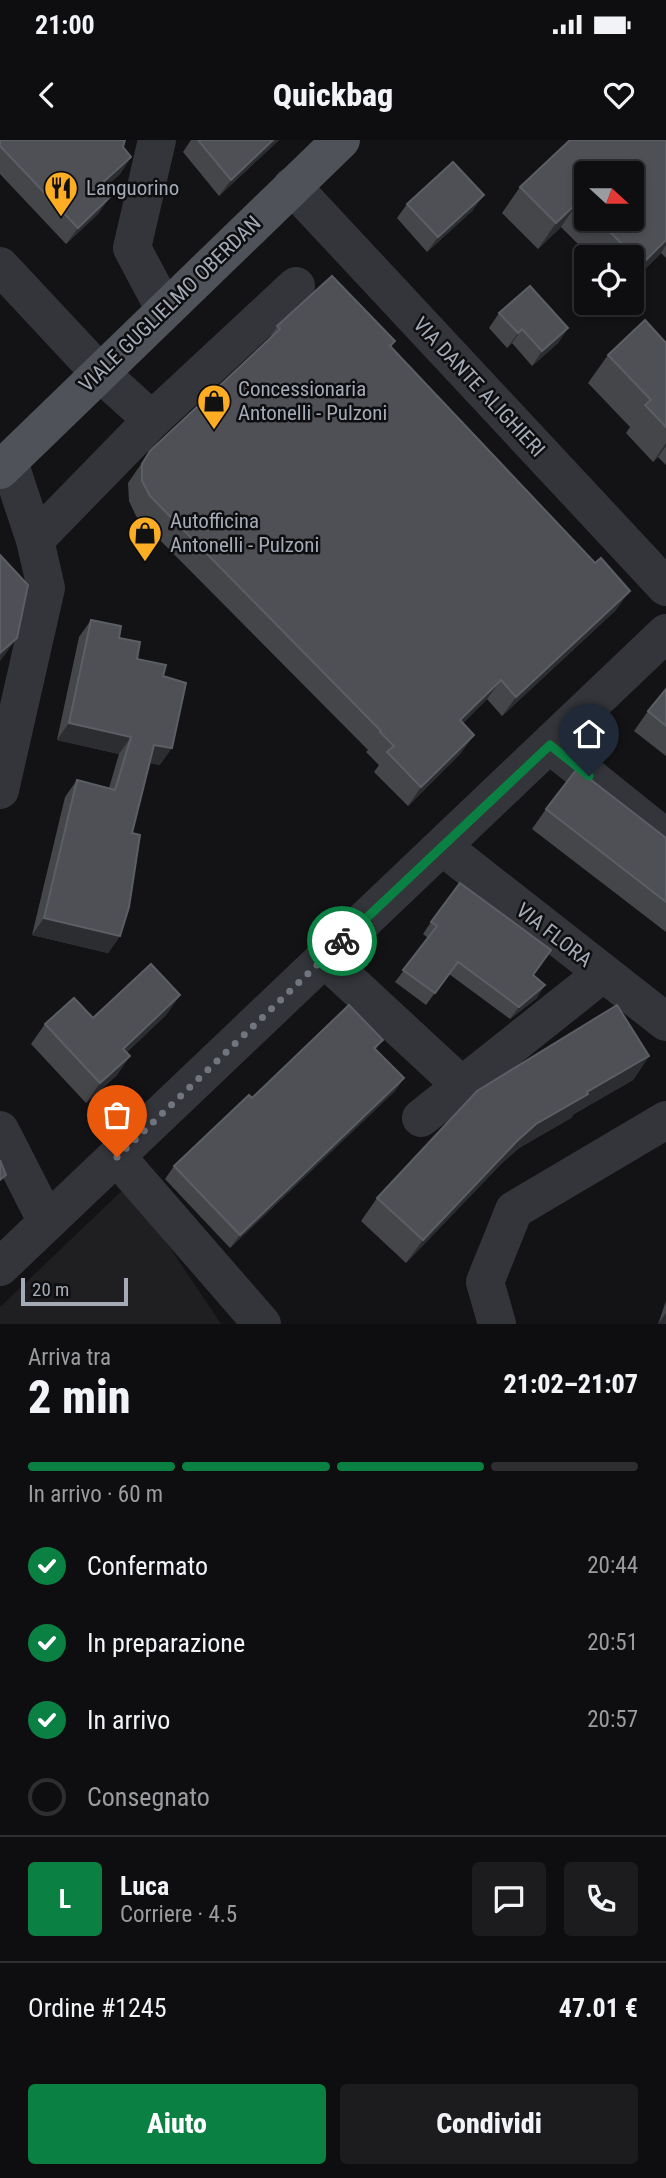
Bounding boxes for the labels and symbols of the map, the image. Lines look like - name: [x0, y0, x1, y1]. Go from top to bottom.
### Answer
- north arrow: [574, 161, 644, 231]
- restaurant icon: Languorino: [42, 169, 80, 218]
- place label: Languorino: [86, 176, 179, 200]
- street label: VIALE GUGLIELMO OBERDAN: [74, 211, 266, 397]
- street label: VIA DANTE ALIGHIERI: [408, 312, 550, 462]
- place label: Concessionaria Antonelli - Pulzoni: [238, 377, 387, 425]
- shop icon: Concessionaria Antonelli - Pulzoni: [195, 382, 233, 431]
- place label: Autofficina Antonelli - Pulzoni: [170, 509, 319, 557]
- shop icon: Autofficina Antonelli - Pulzoni: [126, 514, 164, 563]
- pin: [559, 704, 619, 776]
- street label: VIA FLORA: [511, 898, 597, 972]
- courier: [307, 906, 377, 976]
- pin: [87, 1085, 147, 1157]
- scale bar: [21, 1275, 128, 1307]

